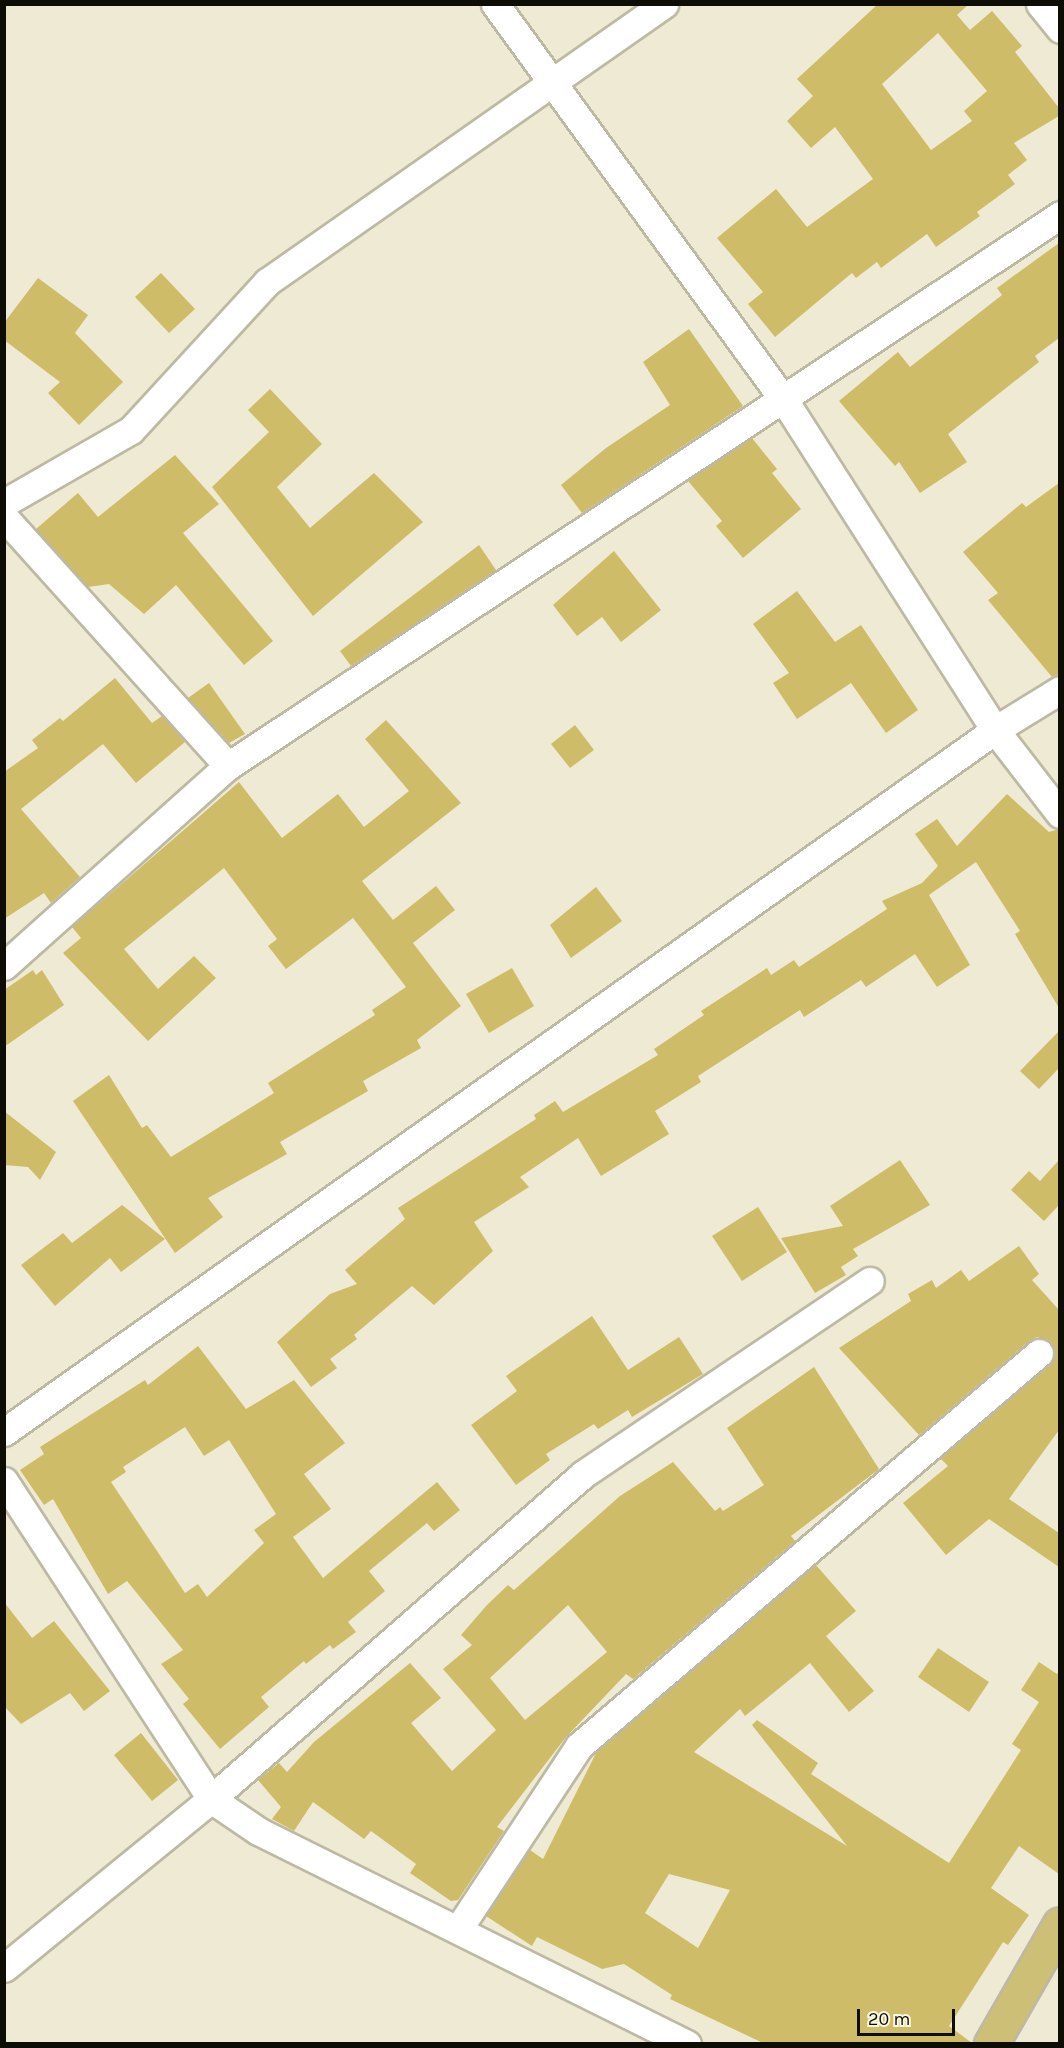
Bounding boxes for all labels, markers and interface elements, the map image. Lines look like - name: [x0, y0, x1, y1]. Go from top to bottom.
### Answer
- scale bar: [860, 1997, 958, 2035]
- text: 20 m: [868, 2008, 910, 2030]

